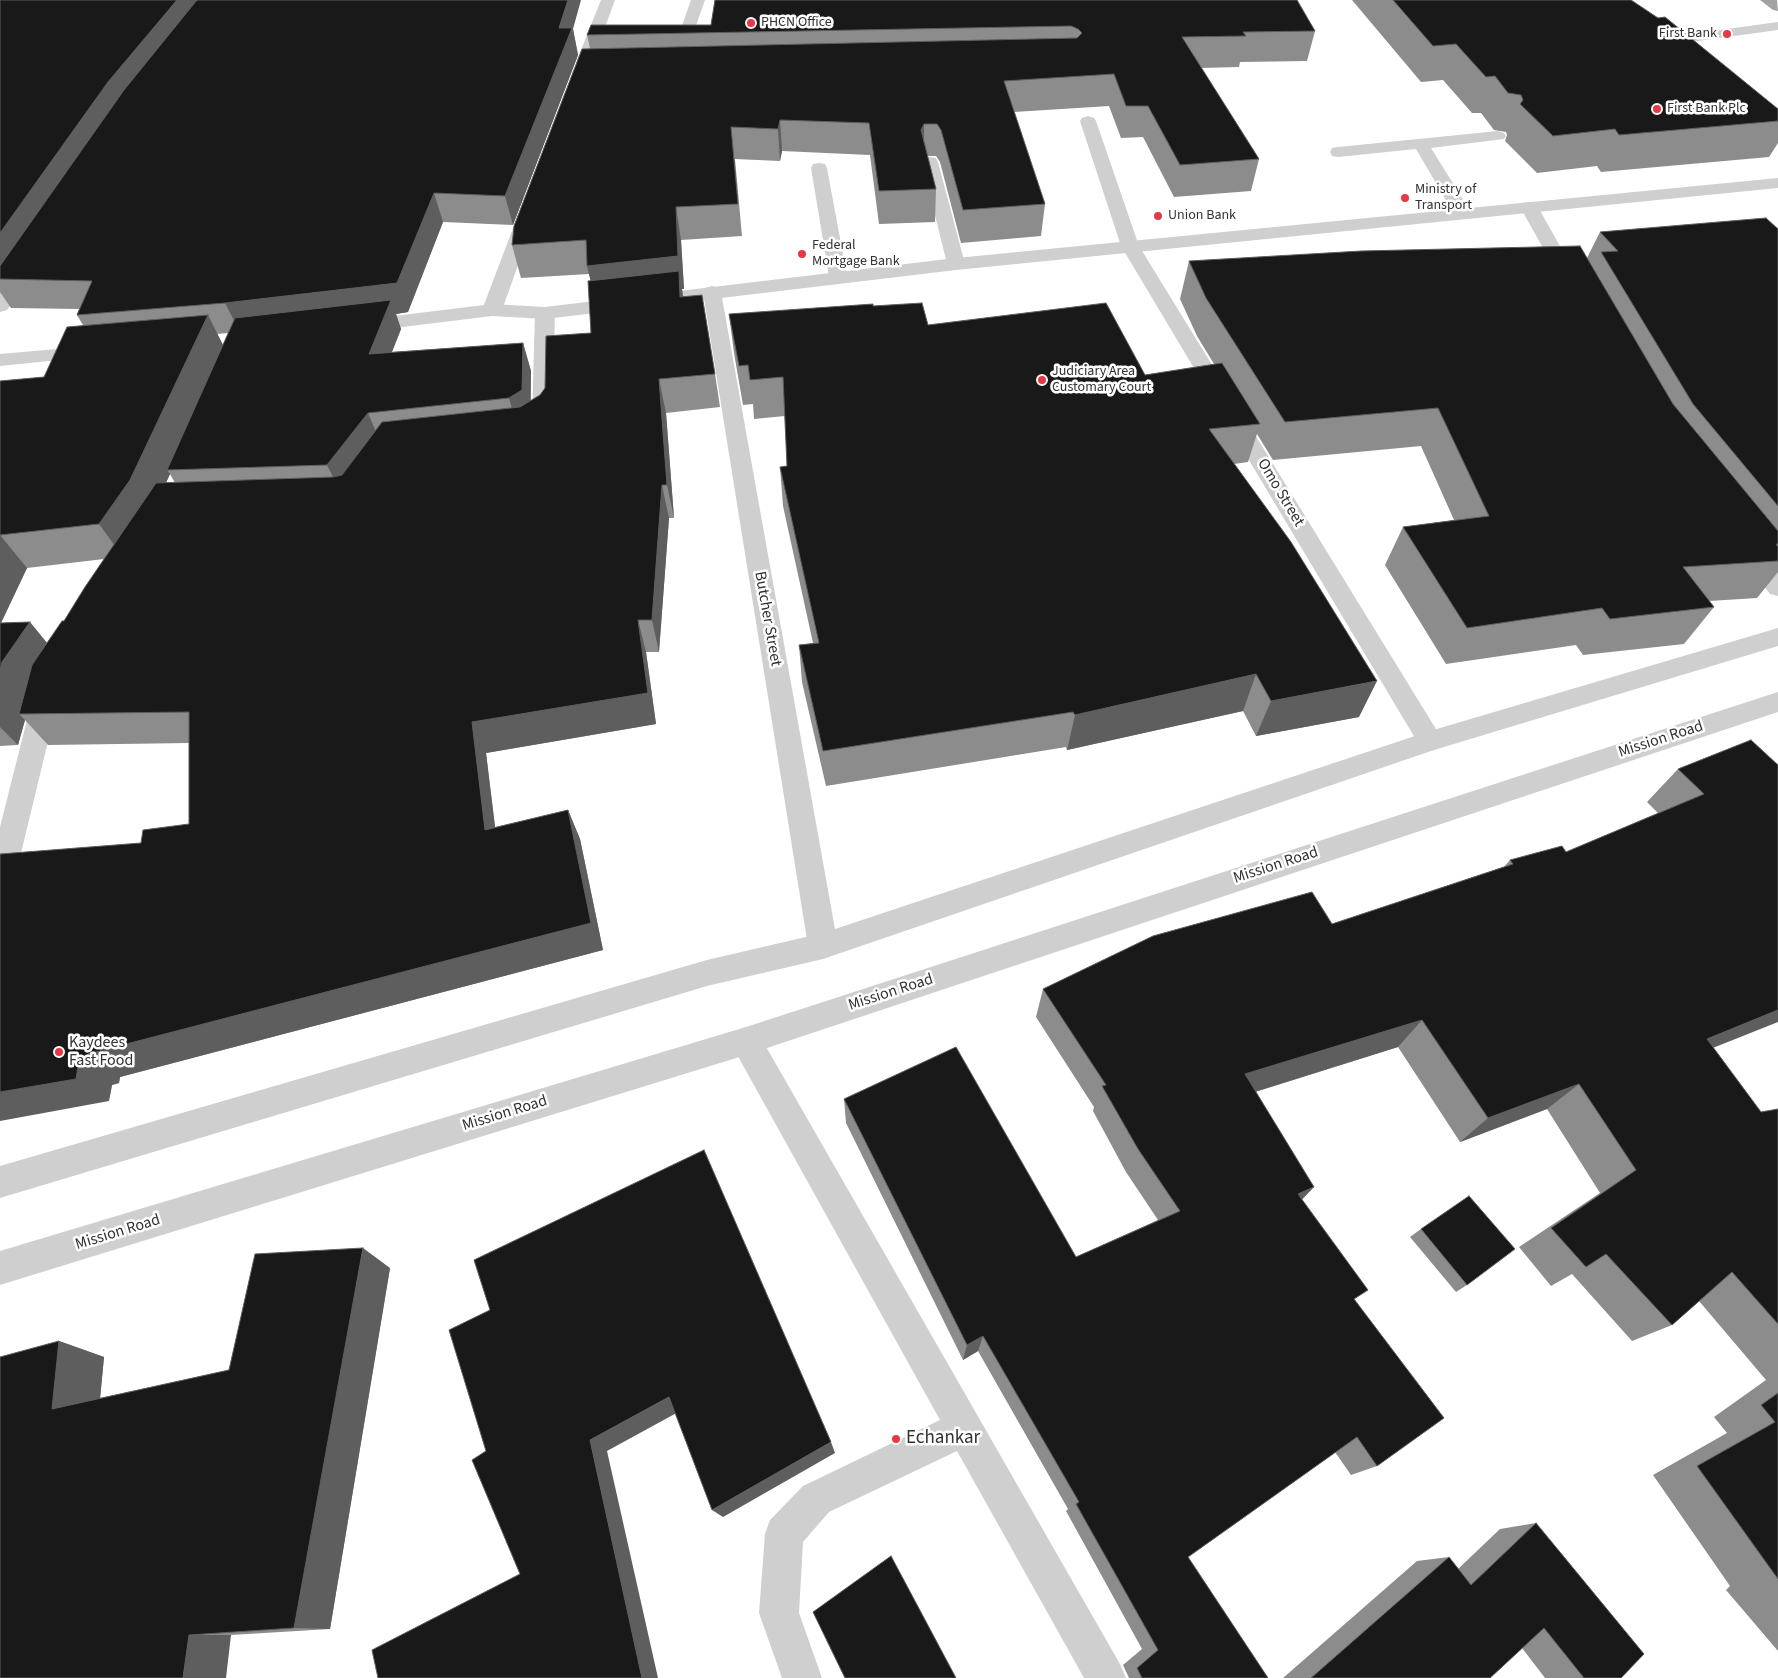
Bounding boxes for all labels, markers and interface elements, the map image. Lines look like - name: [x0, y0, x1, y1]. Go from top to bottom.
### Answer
- place label: PHCN Office: [761, 15, 832, 31]
- marker: PHCN Office: [745, 17, 757, 29]
- place label: First Bank: [1659, 26, 1717, 42]
- marker: First Bank: [1721, 28, 1733, 40]
- place label: First Bank Plc: [1667, 101, 1746, 117]
- marker: First Bank Plc: [1651, 103, 1663, 115]
- place label: Ministry of Transport: [1415, 182, 1476, 214]
- marker: Ministry of Transport: [1399, 192, 1411, 204]
- place label: Union Bank: [1168, 208, 1236, 224]
- marker: Union Bank: [1152, 210, 1164, 222]
- place label: Federal Mortgage Bank: [812, 238, 900, 270]
- marker: Federal Mortgage Bank: [796, 248, 808, 260]
- place label: Judiciary Area Customary Court: [1052, 364, 1151, 397]
- marker: Judiciary Area Customary Court: [1036, 374, 1048, 386]
- street label: Omo Street: [1252, 456, 1308, 530]
- street label: Butcher Street: [749, 570, 785, 668]
- street label: Mission Road: [1616, 717, 1706, 763]
- street label: Mission Road: [1231, 843, 1321, 889]
- street label: Mission Road: [846, 970, 936, 1016]
- place label: Kaydees Fast Food: [69, 1033, 133, 1071]
- marker: Kaydees Fast Food: [53, 1046, 65, 1058]
- street label: Mission Road: [460, 1092, 550, 1136]
- street label: Mission Road: [73, 1211, 163, 1255]
- place label: Echankar: [906, 1428, 980, 1450]
- marker: Echankar: [890, 1433, 902, 1445]

